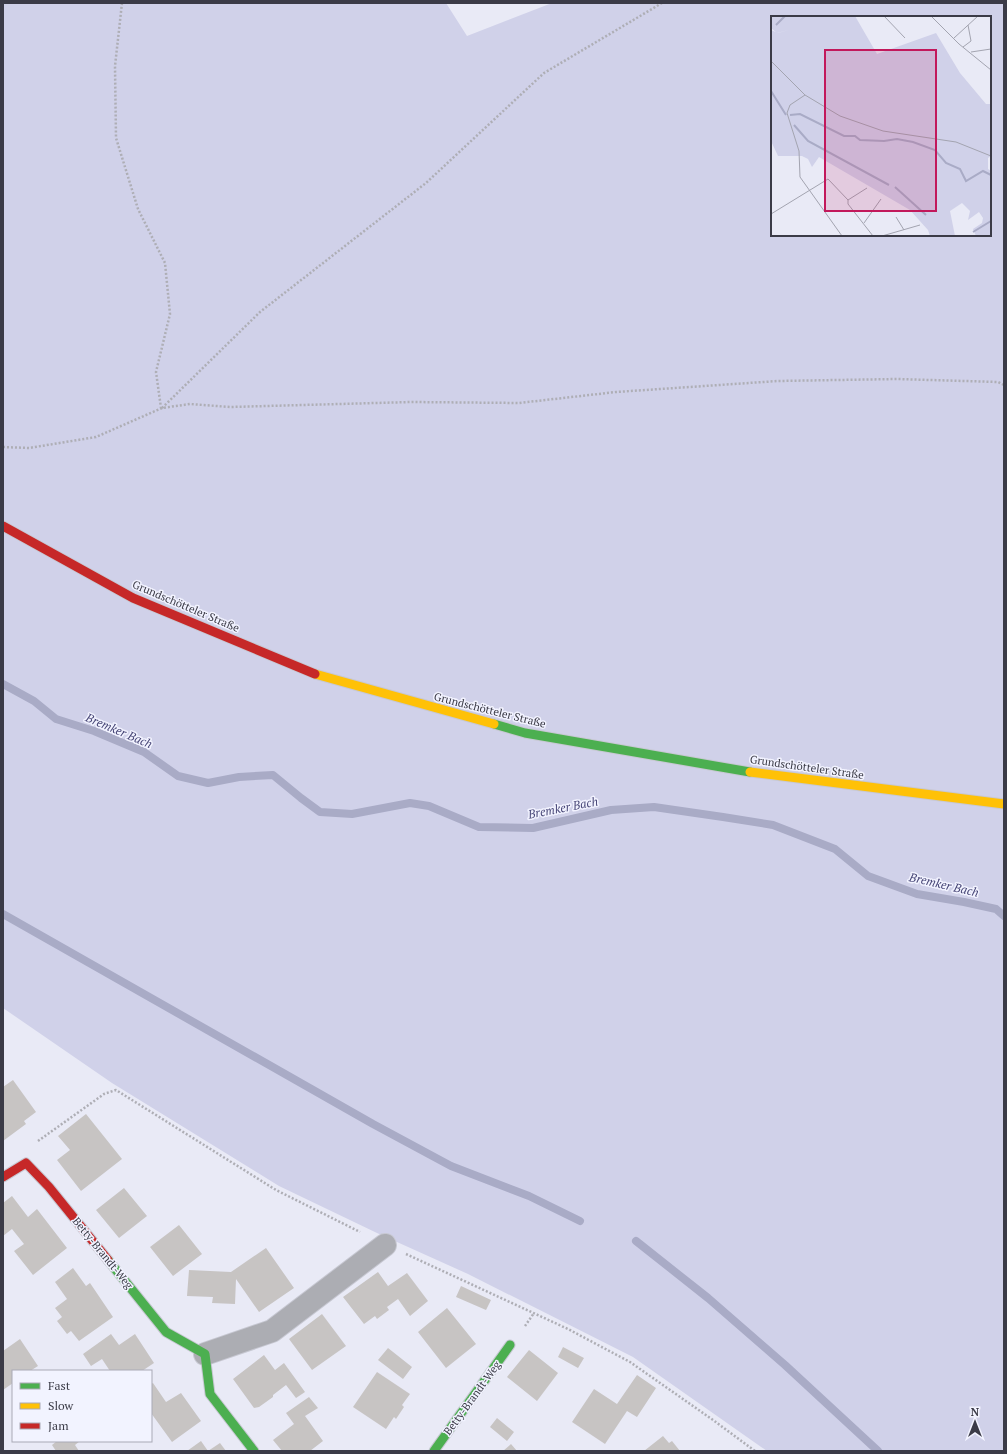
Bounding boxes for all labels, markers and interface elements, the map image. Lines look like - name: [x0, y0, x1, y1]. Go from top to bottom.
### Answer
- inset map: [771, 16, 991, 236]
- street label: Grundschötteler Straße: [130, 577, 242, 635]
- street label: Grundschötteler Straße: [433, 689, 548, 731]
- water label: Bremker Bach: [83, 709, 155, 751]
- street label: Grundschötteler Straße: [749, 752, 865, 782]
- water label: Bremker Bach: [526, 793, 599, 822]
- water label: Bremker Bach: [907, 869, 980, 900]
- street label: Betty-Brandt-Weg: [70, 1214, 136, 1292]
- street label: Betty-Brandt-Weg: [440, 1358, 504, 1438]
- legend: [12, 1370, 152, 1442]
- text: Fast: [48, 1378, 71, 1393]
- text: Slow: [48, 1398, 74, 1413]
- north arrow: [955, 1402, 995, 1442]
- text: N: [971, 1405, 980, 1419]
- text: Jam: [48, 1418, 69, 1433]

